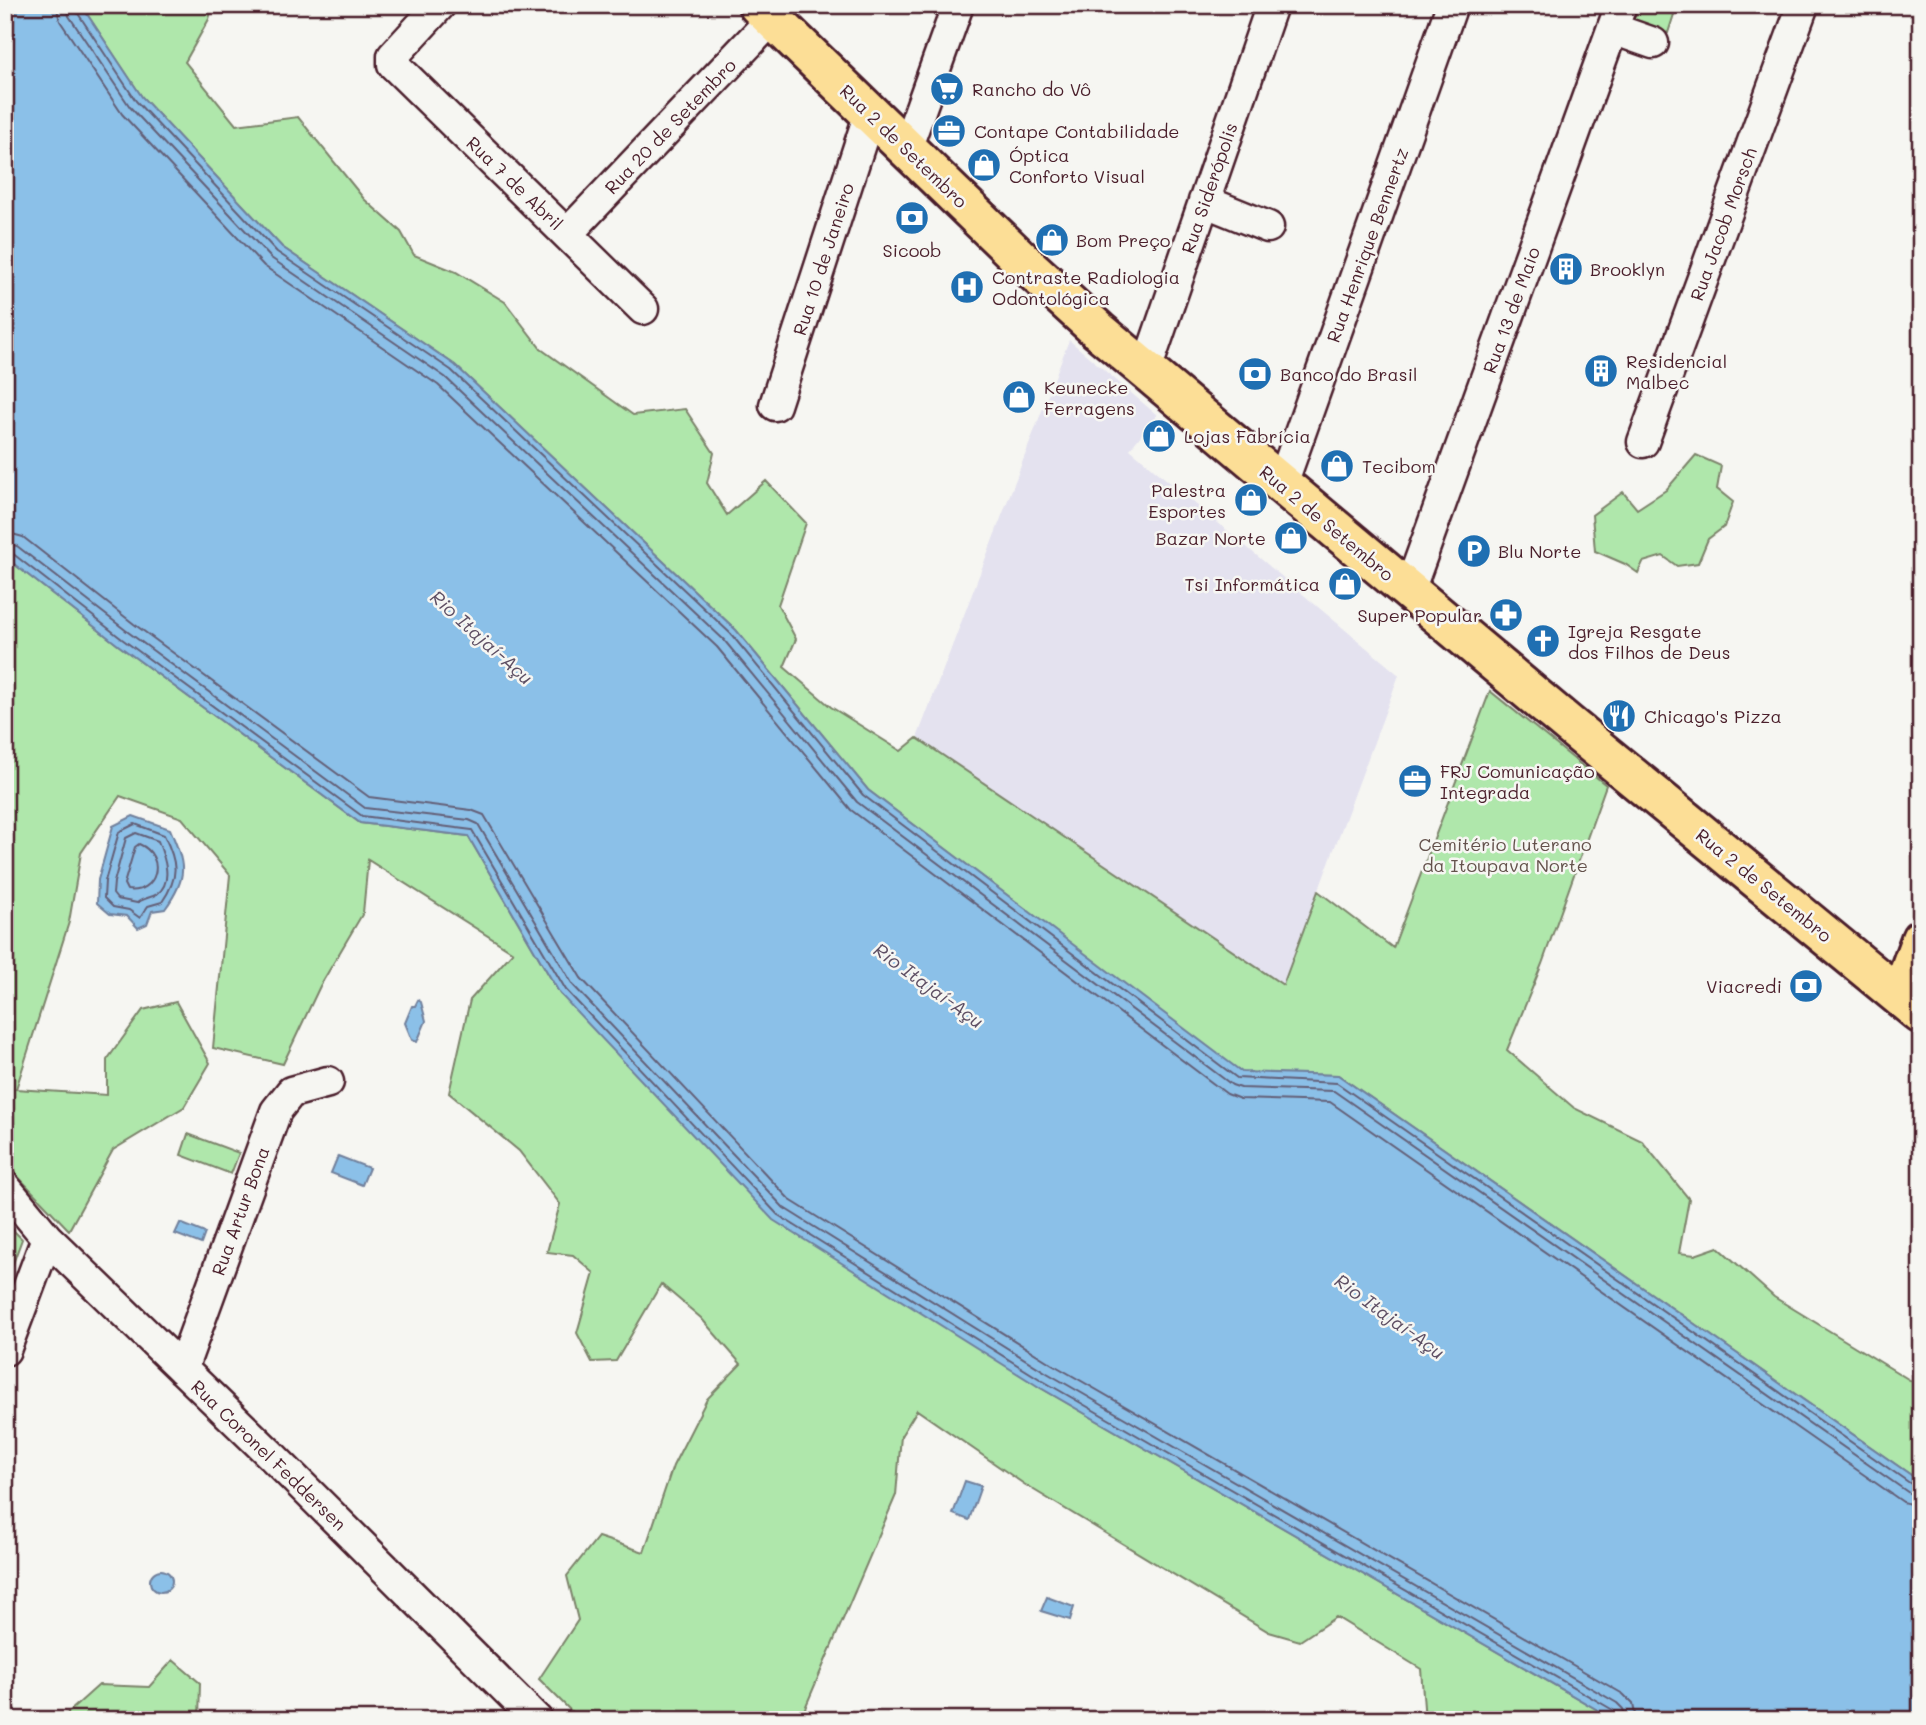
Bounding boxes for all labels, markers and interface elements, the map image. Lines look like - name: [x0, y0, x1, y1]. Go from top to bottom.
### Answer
- street label: Rua 20 de Setembro: [599, 53, 741, 199]
- supermarket icon: Rancho do Vô: [928, 70, 966, 108]
- place label: Rancho do Vô: [972, 77, 1091, 101]
- street label: Rua 2 de Setembro: [835, 79, 973, 213]
- office icon: Contape Contabilidade: [930, 112, 968, 150]
- place label: Contape Contabilidade: [974, 119, 1179, 143]
- street label: Rua Siderópolis: [1175, 119, 1243, 257]
- street label: Rua 7 de Abril: [462, 131, 568, 235]
- place label: Óptica Conforto Visual: [1009, 143, 1145, 188]
- street label: Rua Henrique Bennertz: [1321, 144, 1413, 346]
- street label: Rua Jacob Morsch: [1684, 144, 1762, 304]
- shop icon: Óptica Conforto Visual: [965, 146, 1003, 184]
- street label: Rua 10 de Janeiro: [787, 179, 859, 338]
- bank icon: Sicoob: [893, 199, 931, 237]
- shop icon: Bom Preço: [1033, 221, 1071, 259]
- place label: Bom Preço: [1076, 228, 1171, 252]
- place label: Sicoob: [882, 238, 942, 262]
- street label: Rua 13 de Maio: [1477, 243, 1545, 376]
- building icon: Brooklyn: [1547, 250, 1585, 288]
- place label: Brooklyn: [1590, 257, 1665, 281]
- place label: Contraste Radiologia Odontológica: [992, 265, 1180, 310]
- hospital icon: Contraste Radiologia Odontológica: [948, 268, 986, 306]
- place label: Residencial Malbec: [1626, 349, 1727, 394]
- building icon: Residencial Malbec: [1582, 352, 1620, 390]
- bank icon: Banco do Brasil: [1236, 355, 1274, 393]
- place label: Banco do Brasil: [1280, 362, 1417, 386]
- place label: Keunecke Ferragens: [1044, 375, 1135, 420]
- shop icon: Keunecke Ferragens: [1000, 378, 1038, 416]
- shop icon: Lojas Fabrícia: [1140, 417, 1178, 455]
- place label: Lojas Fabrícia: [1184, 424, 1311, 448]
- shop icon: Tecibom: [1318, 447, 1356, 485]
- place label: Tecibom: [1362, 454, 1436, 478]
- street label: Rua 2 de Setembro: [1255, 460, 1399, 586]
- place label: Palestra Esportes: [1148, 478, 1226, 523]
- shop icon: Palestra Esportes: [1232, 481, 1270, 519]
- shop icon: Bazar Norte: [1272, 519, 1310, 557]
- place label: Bazar Norte: [1156, 526, 1266, 550]
- parking icon: Blu Norte: [1455, 532, 1493, 570]
- place label: Blu Norte: [1498, 539, 1581, 563]
- shop icon: Tsi Informática: [1326, 565, 1364, 603]
- place label: Tsi Informática: [1185, 572, 1320, 596]
- water label: Rio Itajaí-Açu: [425, 584, 539, 690]
- pharmacy icon: Super Popular: [1487, 596, 1525, 634]
- place label: Super Popular: [1358, 603, 1482, 627]
- place label: Igreja Resgate dos Filhos de Deus: [1568, 619, 1730, 664]
- church icon: Igreja Resgate dos Filhos de Deus: [1524, 622, 1562, 660]
- restaurant icon: Chicago's Pizza: [1600, 697, 1638, 735]
- place label: Chicago's Pizza: [1644, 704, 1782, 728]
- place label: FRJ Comunicação Integrada: [1440, 759, 1595, 804]
- office icon: FRJ Comunicação Integrada: [1396, 762, 1434, 800]
- street label: Rua 2 de Setembro: [1691, 823, 1837, 947]
- park label: Cemitério Luterano da Itoupava Norte: [1418, 832, 1592, 877]
- water label: Rio Itajaí-Açu: [869, 937, 989, 1033]
- bank icon: Viacredi: [1787, 967, 1825, 1005]
- place label: Viacredi: [1706, 974, 1782, 998]
- street label: Rua Artur Bona: [206, 1143, 274, 1279]
- water label: Rio Itajaí-Açu: [1330, 1268, 1450, 1364]
- street label: Rua Coronel Feddersen: [186, 1374, 352, 1536]

